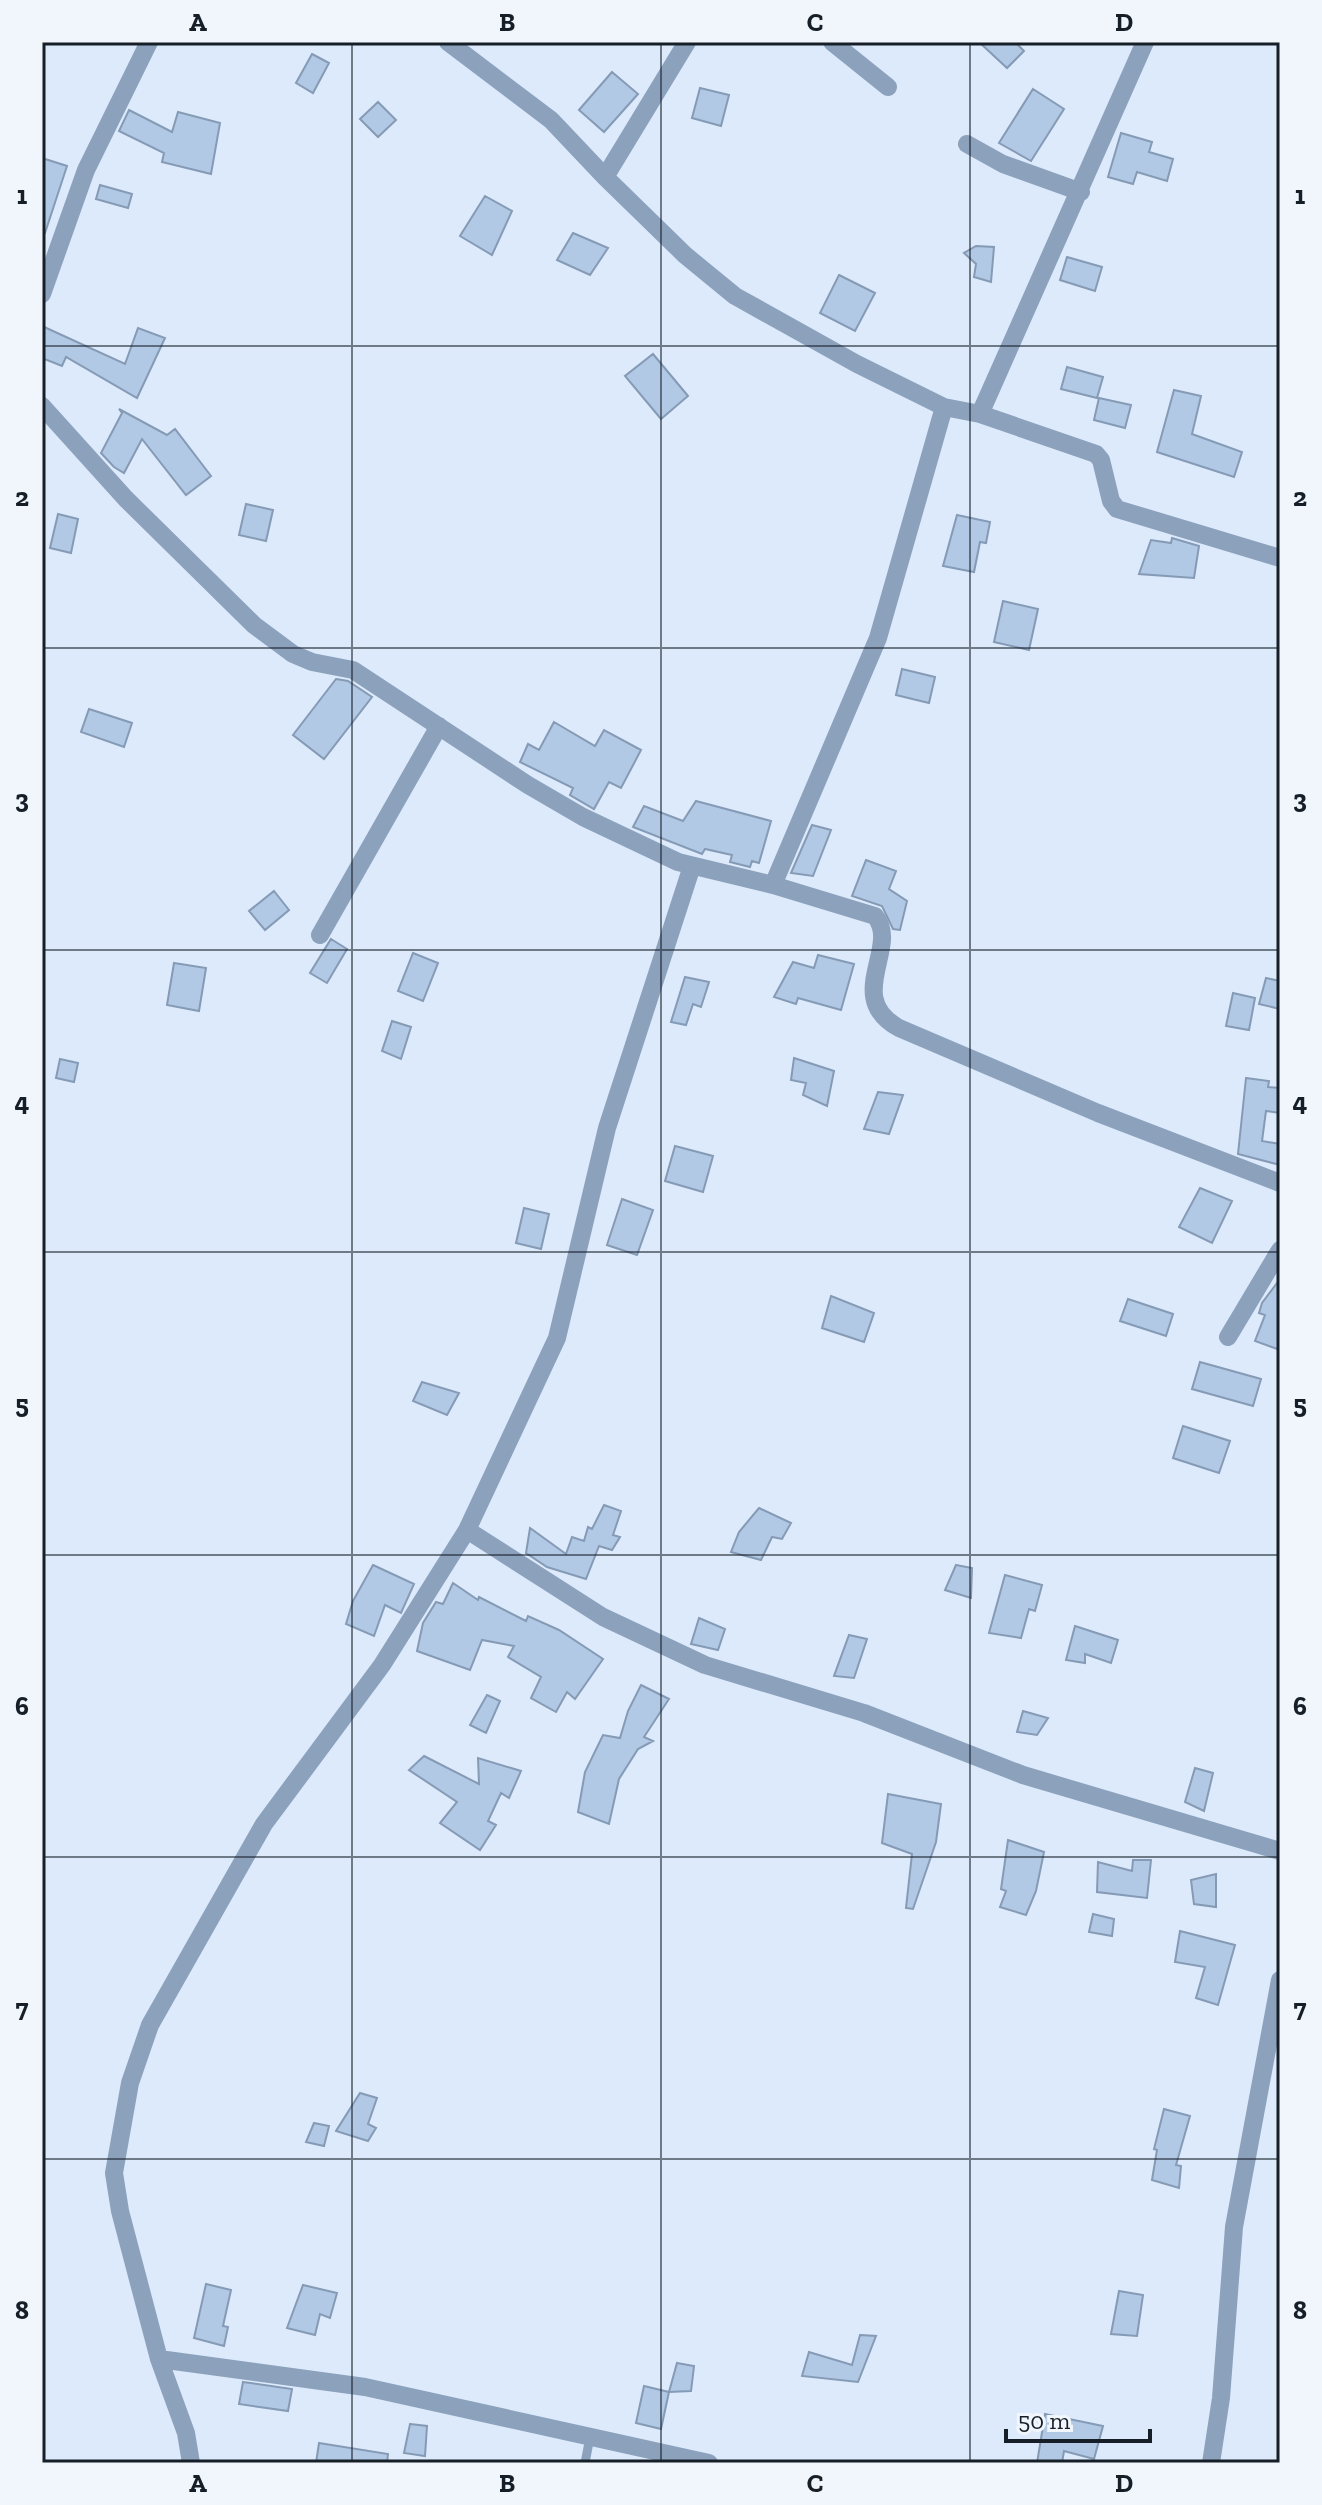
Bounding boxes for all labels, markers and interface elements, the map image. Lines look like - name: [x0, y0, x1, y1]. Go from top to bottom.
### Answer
- text: A: [189, 6, 207, 38]
- text: B: [499, 6, 515, 38]
- text: C: [807, 6, 823, 38]
- text: D: [1115, 6, 1133, 38]
- text: 1: [17, 179, 28, 211]
- text: 1: [1295, 179, 1306, 211]
- text: 2: [15, 481, 29, 513]
- text: 2: [1293, 481, 1307, 513]
- text: 3: [15, 783, 29, 815]
- text: 3: [1293, 783, 1307, 815]
- text: 4: [15, 1086, 30, 1118]
- text: 4: [1293, 1086, 1308, 1118]
- text: 5: [15, 1388, 29, 1420]
- text: 5: [1293, 1388, 1307, 1420]
- text: 6: [15, 1690, 29, 1722]
- text: 6: [1293, 1690, 1307, 1722]
- text: 7: [16, 1992, 29, 2024]
- text: 7: [1294, 1992, 1307, 2024]
- text: 8: [15, 2294, 29, 2326]
- text: 8: [1293, 2294, 1307, 2326]
- scale bar: [1006, 2393, 1150, 2443]
- text: 50 m: [1018, 2406, 1071, 2435]
- text: A: [189, 2467, 207, 2499]
- text: B: [499, 2467, 515, 2499]
- text: C: [807, 2467, 823, 2499]
- text: D: [1115, 2467, 1133, 2499]

